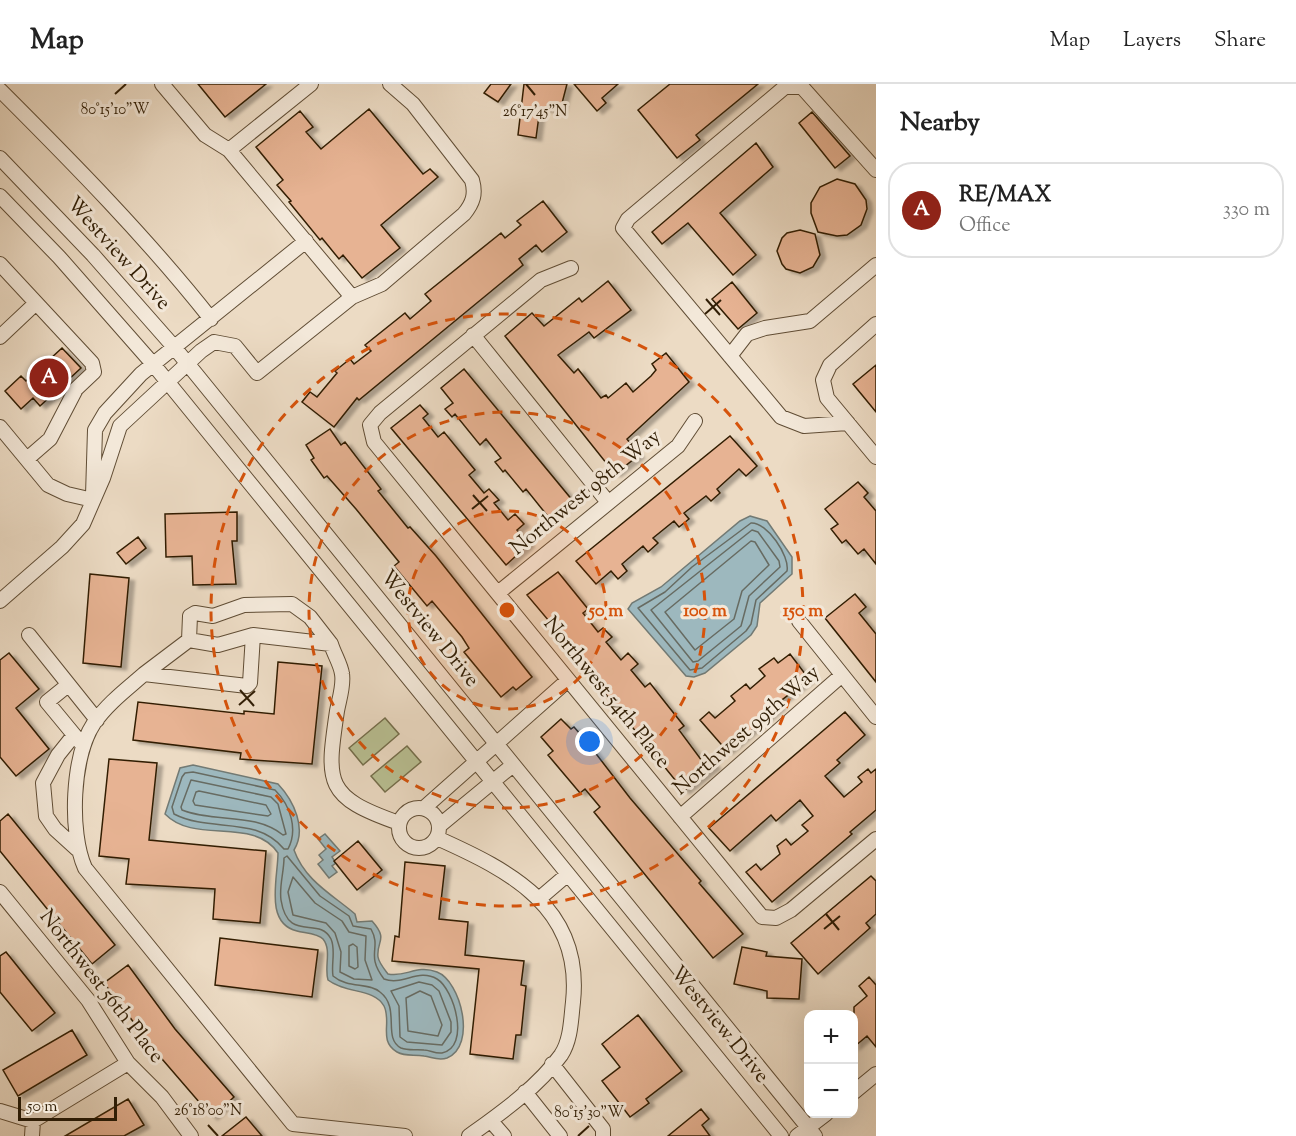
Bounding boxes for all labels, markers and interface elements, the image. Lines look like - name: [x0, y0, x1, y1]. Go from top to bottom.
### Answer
- text: Map: [30, 21, 84, 61]
- text: Map: [1050, 26, 1090, 56]
- text: Layers: [1123, 26, 1181, 56]
- text: Share: [1214, 26, 1266, 56]
- text: 80°15'10"W: [81, 100, 150, 121]
- text: 26°17'45"N: [503, 102, 567, 123]
- text: Nearby: [900, 105, 980, 142]
- text: RE/MAX: [959, 180, 1051, 212]
- street label: Westview Drive: [59, 191, 177, 317]
- text: A: [913, 196, 930, 225]
- text: 330 m: [1223, 196, 1270, 225]
- text: Office: [959, 212, 1011, 241]
- pin: A: [29, 356, 68, 400]
- street label: Northwest 98th Way: [504, 422, 668, 563]
- street label: Westview Drive: [372, 564, 486, 694]
- text: 50 m: [587, 599, 623, 625]
- text: 100 m: [683, 599, 727, 625]
- text: 150 m: [783, 599, 823, 625]
- centre of rings: [497, 600, 517, 620]
- street label: Northwest 54th Place: [535, 611, 677, 775]
- street label: Northwest 99th Way: [667, 658, 827, 803]
- your location: [575, 727, 604, 756]
- street label: Northwest 56th Place: [31, 904, 171, 1070]
- street label: Westview Drive: [662, 960, 776, 1090]
- map controls: [804, 1010, 858, 1118]
- button: +: [804, 1010, 858, 1064]
- button: −: [804, 1064, 858, 1118]
- scale bar: [18, 1094, 117, 1122]
- text: 50 m: [27, 1096, 58, 1119]
- text: 26°18'00"N: [174, 1101, 242, 1122]
- text: 80°15'30"W: [554, 1103, 624, 1124]

